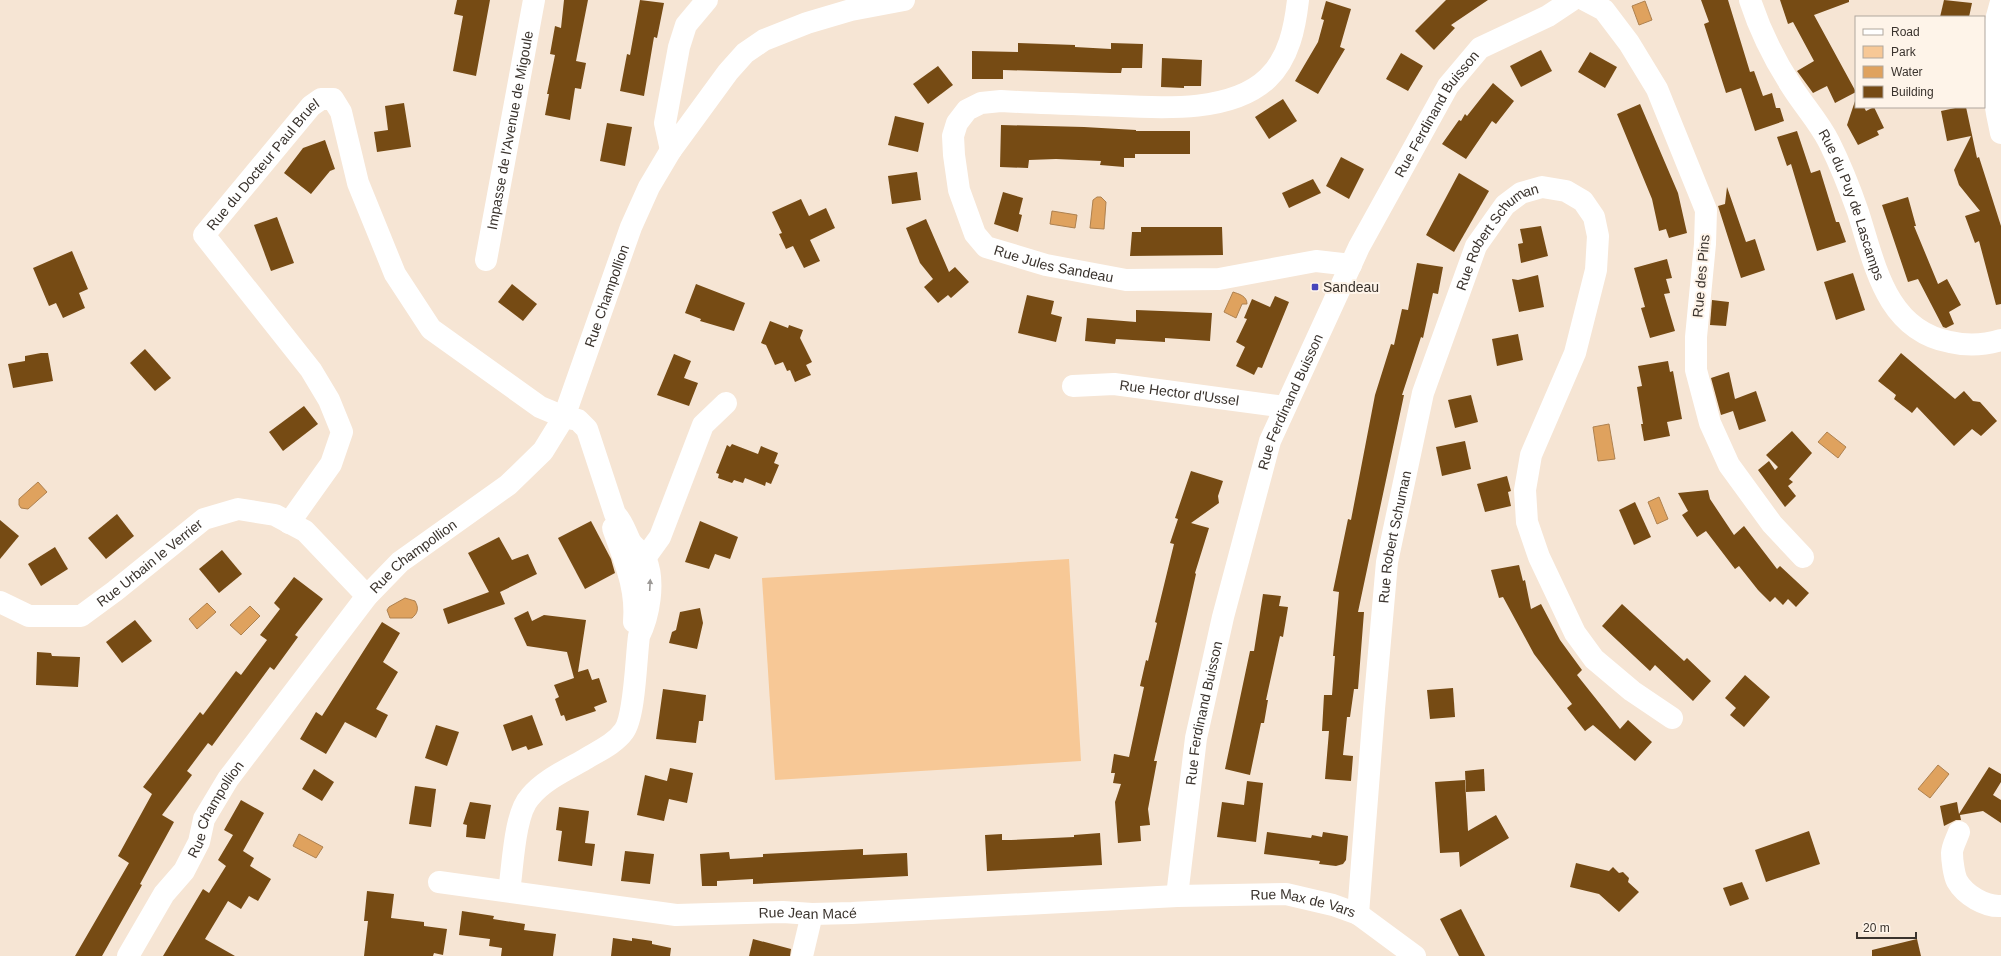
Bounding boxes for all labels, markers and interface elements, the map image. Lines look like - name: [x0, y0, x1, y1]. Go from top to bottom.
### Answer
- legend: [1855, 16, 1985, 108]
- text: Road: [1891, 25, 1920, 39]
- street label: Impasse de l'Avenue de Migoule: [484, 29, 536, 231]
- text: Park: [1891, 45, 1917, 59]
- street label: Rue Ferdinand Buisson: [1391, 48, 1482, 180]
- text: Water: [1891, 65, 1923, 79]
- text: Building: [1891, 85, 1934, 99]
- street label: Rue du Docteur Paul Bruel: [203, 95, 322, 234]
- street label: Rue du Puy de Lascamps: [1816, 126, 1888, 283]
- street label: Rue Robert Schuman: [1453, 180, 1540, 293]
- street label: Rue des Pins: [1689, 234, 1713, 318]
- street label: Rue Jules Sandeau: [992, 242, 1115, 285]
- street label: Rue Champollion: [581, 243, 632, 349]
- place label: Sandeau: [1323, 279, 1379, 295]
- marker: Sandeau: [1310, 282, 1320, 292]
- street label: Rue Ferdinand Buisson: [1255, 331, 1326, 472]
- street label: Rue Hector d'Ussel: [1119, 377, 1240, 409]
- street label: Rue Robert Schuman: [1375, 469, 1414, 604]
- street label: Rue Urbain le Verrier: [93, 515, 206, 610]
- street label: Rue Champollion: [366, 516, 460, 596]
- one-way arrow: [646, 579, 653, 591]
- street label: Rue Ferdinand Buisson: [1182, 640, 1225, 786]
- street label: Rue Champollion: [184, 758, 247, 860]
- street label: Rue Max de Vars: [1250, 886, 1358, 920]
- street label: Rue Jean Macé: [758, 904, 857, 922]
- scale bar: [1857, 914, 1916, 940]
- text: 20 m: [1863, 921, 1890, 935]

